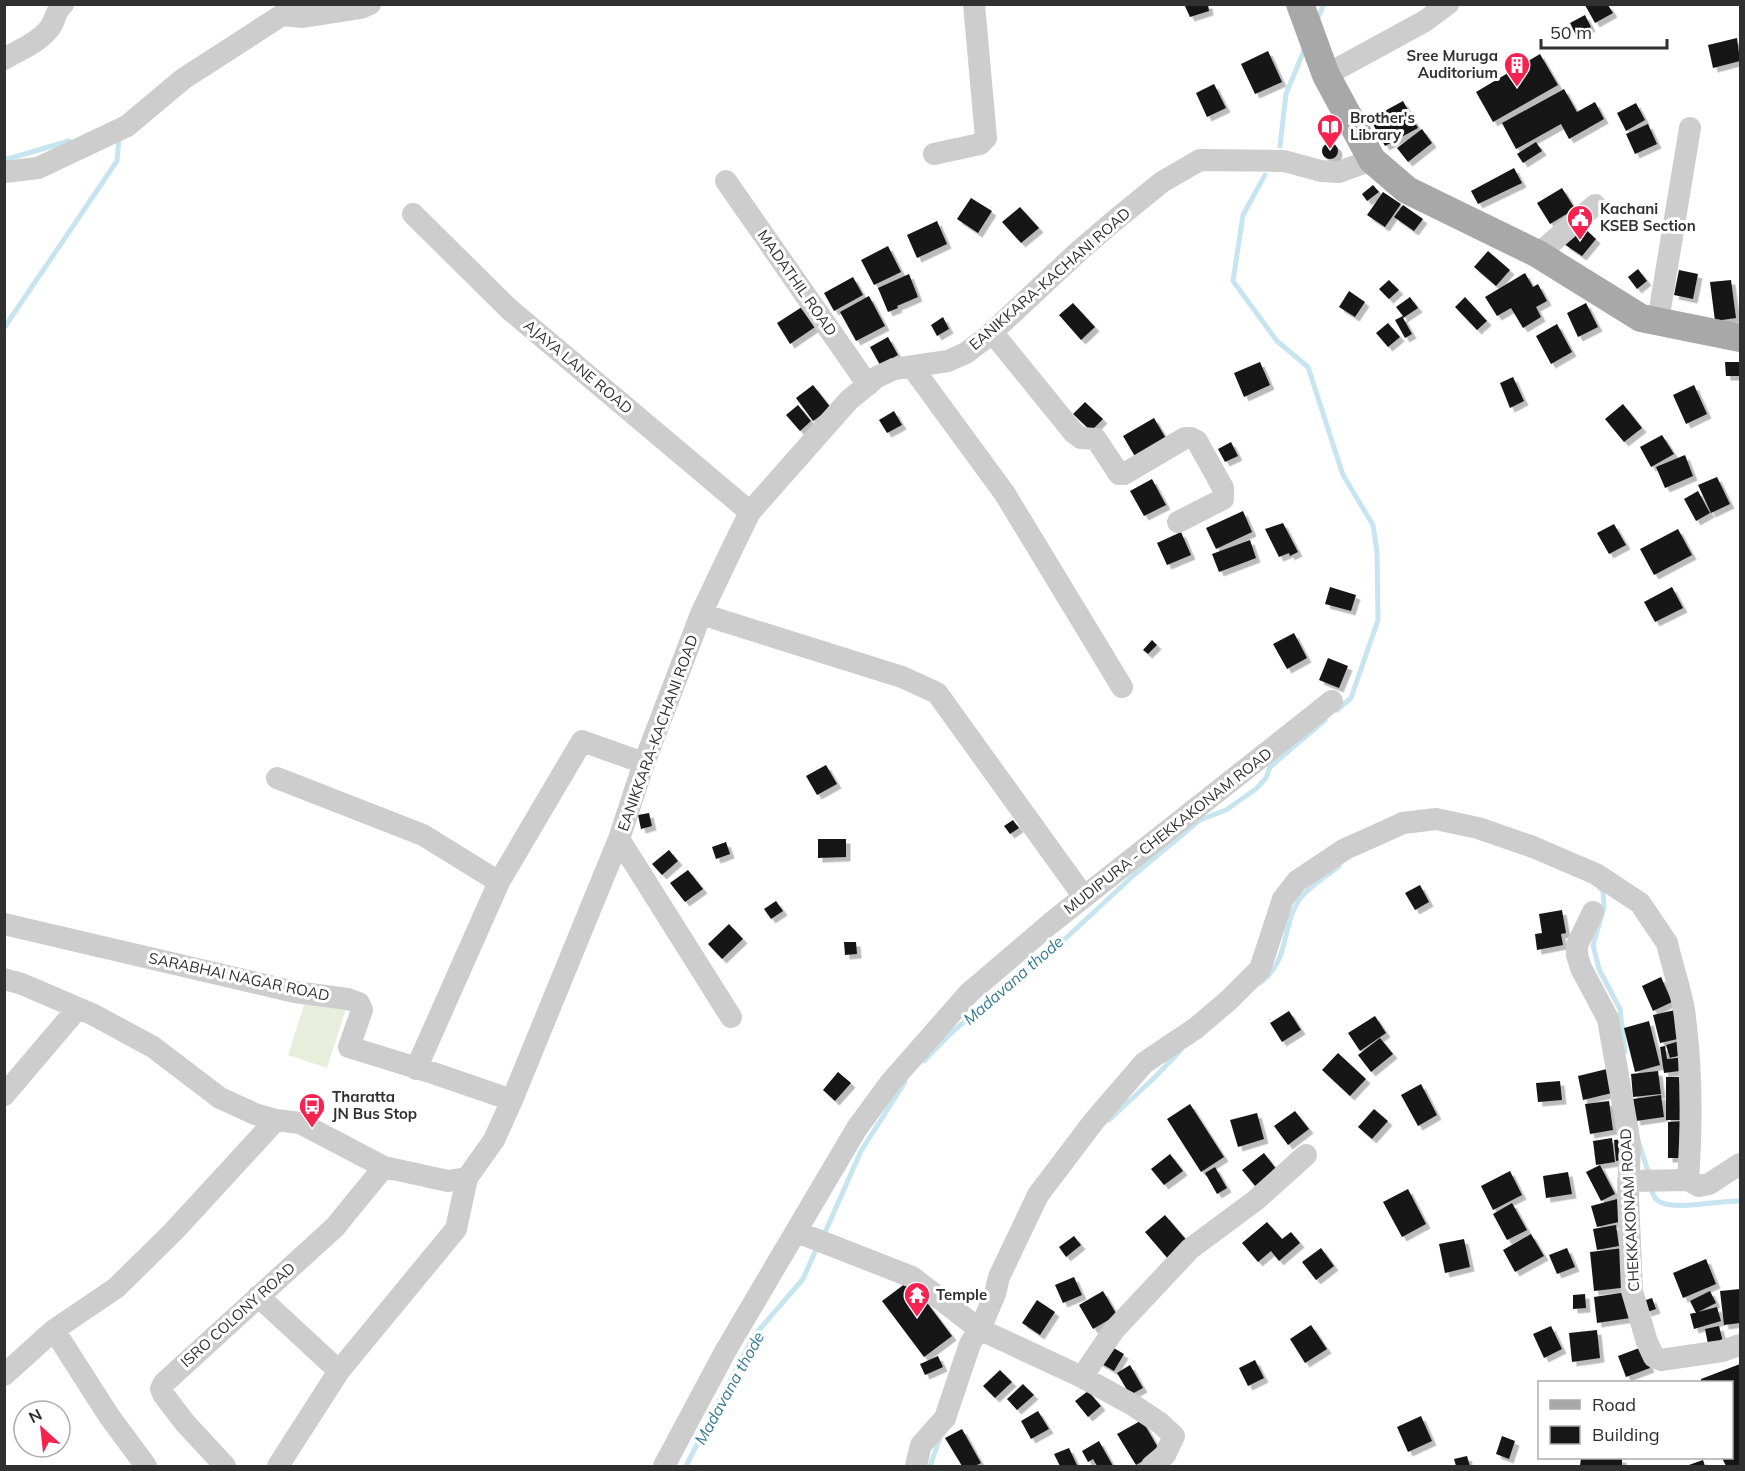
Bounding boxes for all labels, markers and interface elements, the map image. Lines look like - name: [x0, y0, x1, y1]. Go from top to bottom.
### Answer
- scale bar: [1541, 12, 1667, 50]
- text: 50 m: [1550, 21, 1592, 44]
- place label: Sree Muruga Auditorium: [1407, 46, 1498, 82]
- building icon: Sree Muruga Auditorium: [1502, 50, 1532, 88]
- place label: Brother's Library: [1350, 108, 1415, 144]
- library icon: Brother's Library: [1315, 112, 1345, 150]
- place label: Kachani KSEB Section: [1600, 199, 1696, 235]
- street label: EANIKKARA-KACHANI ROAD: [965, 203, 1134, 354]
- public building icon: Kachani KSEB Section: [1565, 203, 1595, 241]
- street label: MADATHIL ROAD: [754, 226, 841, 339]
- street label: AJAYA LANE ROAD: [520, 316, 637, 418]
- street label: EANIKKARA-KACHANI ROAD: [613, 632, 702, 834]
- street label: MUDIPURA - CHEKKAKONAM ROAD: [1060, 743, 1276, 918]
- water label: Madavana thode: [959, 931, 1067, 1029]
- street label: SARABHAI NAGAR ROAD: [147, 948, 331, 1005]
- place label: Tharatta JN Bus Stop: [332, 1087, 417, 1123]
- bus stop icon: Tharatta JN Bus Stop: [297, 1091, 327, 1129]
- street label: CHEKKAKONAM ROAD: [1616, 1128, 1643, 1292]
- street label: ISRO COLONY ROAD: [176, 1258, 299, 1371]
- temple icon: Temple: [902, 1280, 932, 1318]
- place label: Temple: [936, 1285, 987, 1304]
- water label: Madavana thode: [690, 1328, 768, 1448]
- legend: [1538, 1381, 1733, 1459]
- text: Road: [1592, 1393, 1636, 1416]
- north arrow: [12, 1399, 72, 1459]
- text: N: [25, 1404, 45, 1427]
- text: Building: [1592, 1423, 1660, 1446]

